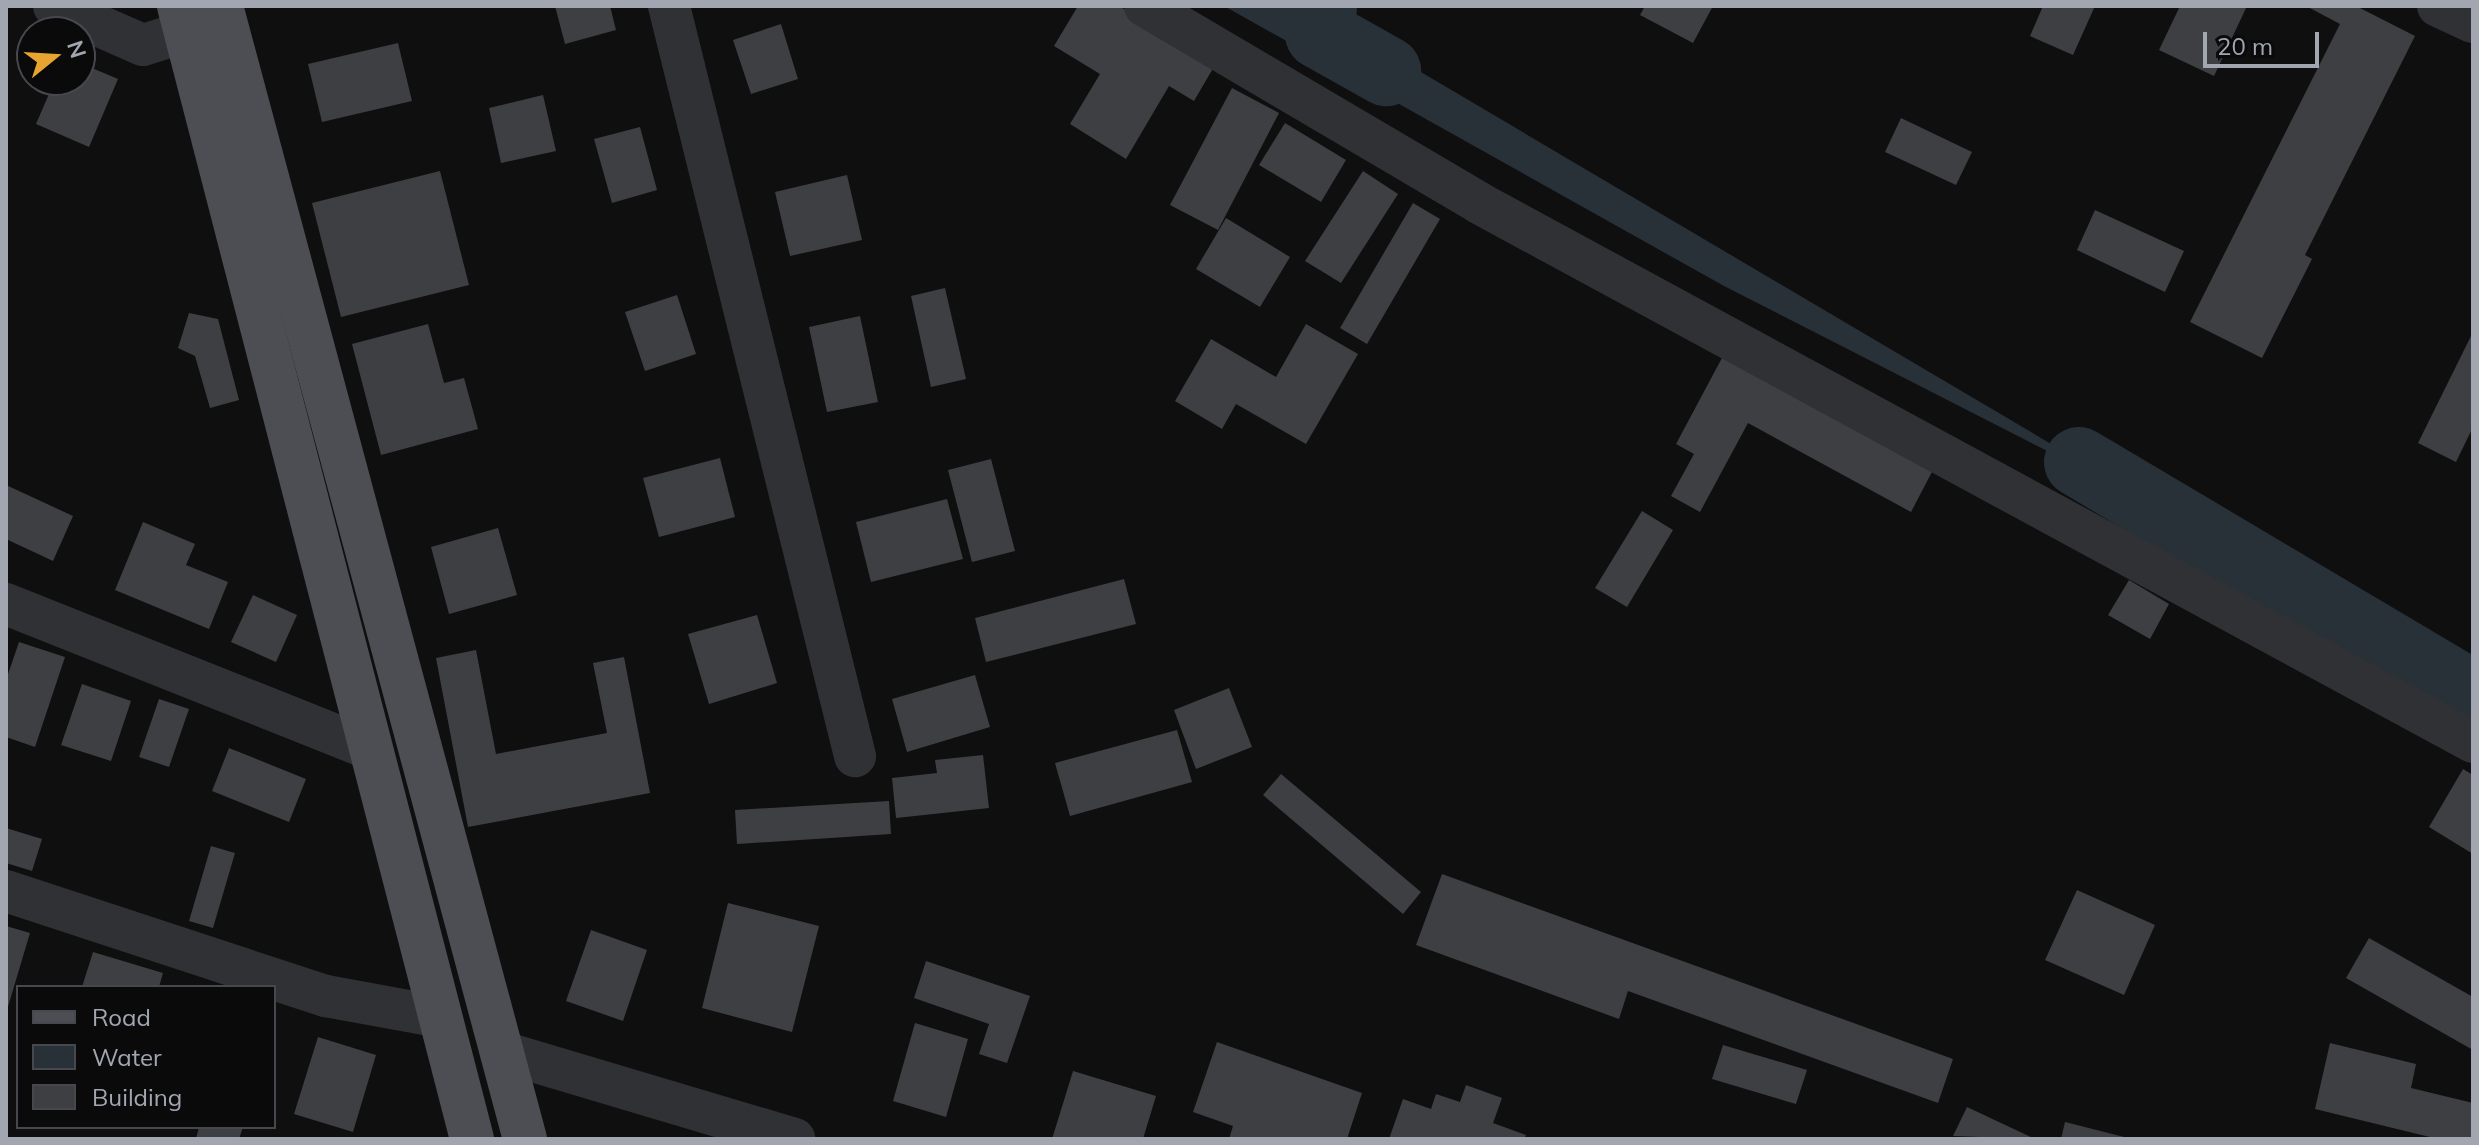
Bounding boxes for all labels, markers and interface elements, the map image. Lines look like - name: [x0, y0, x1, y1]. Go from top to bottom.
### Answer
- north arrow: [16, 16, 96, 96]
- scale bar: [2207, 16, 2323, 66]
- text: 20 m: [2217, 31, 2273, 61]
- text: N: [61, 37, 93, 61]
- legend: [16, 985, 276, 1129]
- text: Road: [92, 1002, 151, 1032]
- text: Water: [92, 1042, 162, 1072]
- text: Building: [92, 1082, 182, 1112]

